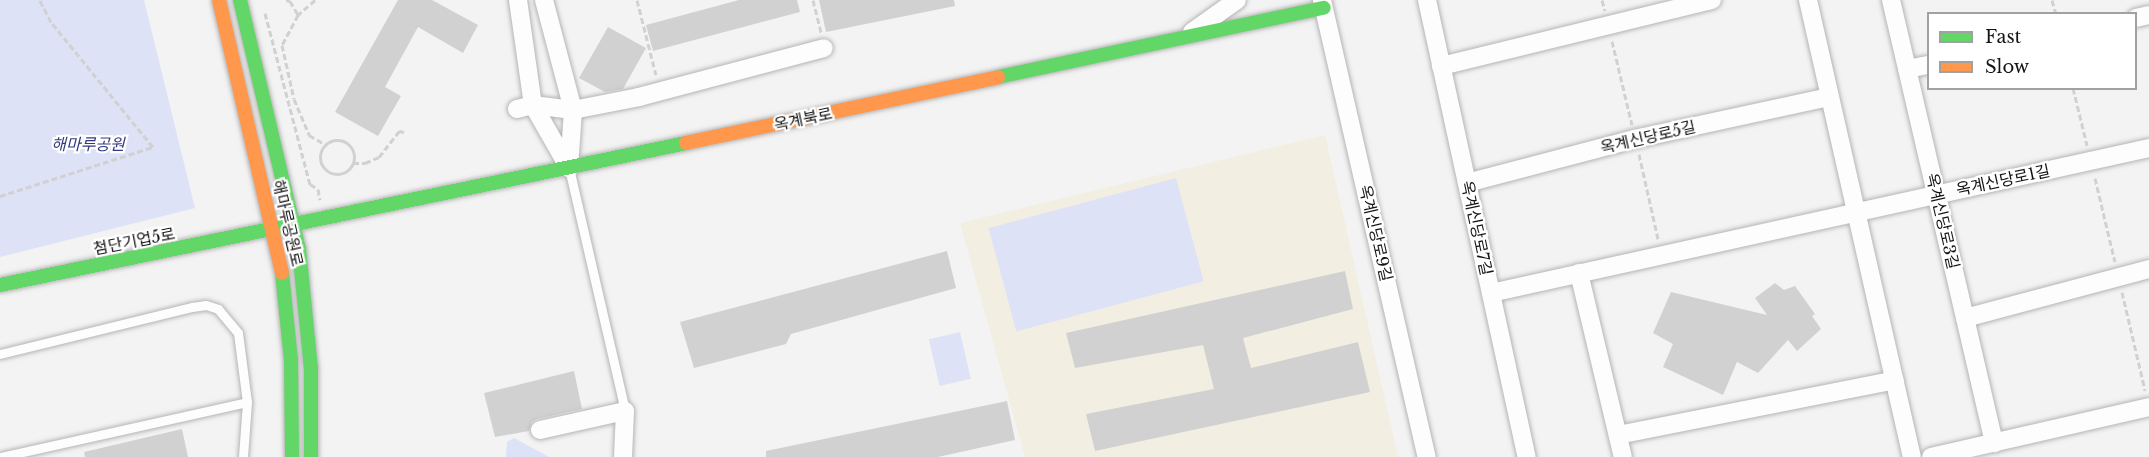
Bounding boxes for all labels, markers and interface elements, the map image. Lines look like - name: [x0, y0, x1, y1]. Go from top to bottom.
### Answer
- legend: [1927, 12, 2137, 90]
- text: Fast: [1985, 26, 2021, 48]
- text: Slow: [1985, 56, 2029, 78]
- street label: 옥계북로: [772, 103, 834, 135]
- street label: 옥계신당로5길: [1598, 117, 1698, 157]
- park label: 해마루공원: [51, 134, 125, 154]
- street label: 옥계신당로1길: [1954, 161, 2052, 199]
- street label: 옥계신당로3길: [1923, 171, 1963, 271]
- street label: 해마루공원로: [269, 178, 307, 268]
- street label: 옥계신당로7길: [1458, 179, 1496, 277]
- street label: 옥계신당로9길: [1356, 183, 1396, 283]
- street label: 첨단기업5로: [92, 224, 176, 258]

